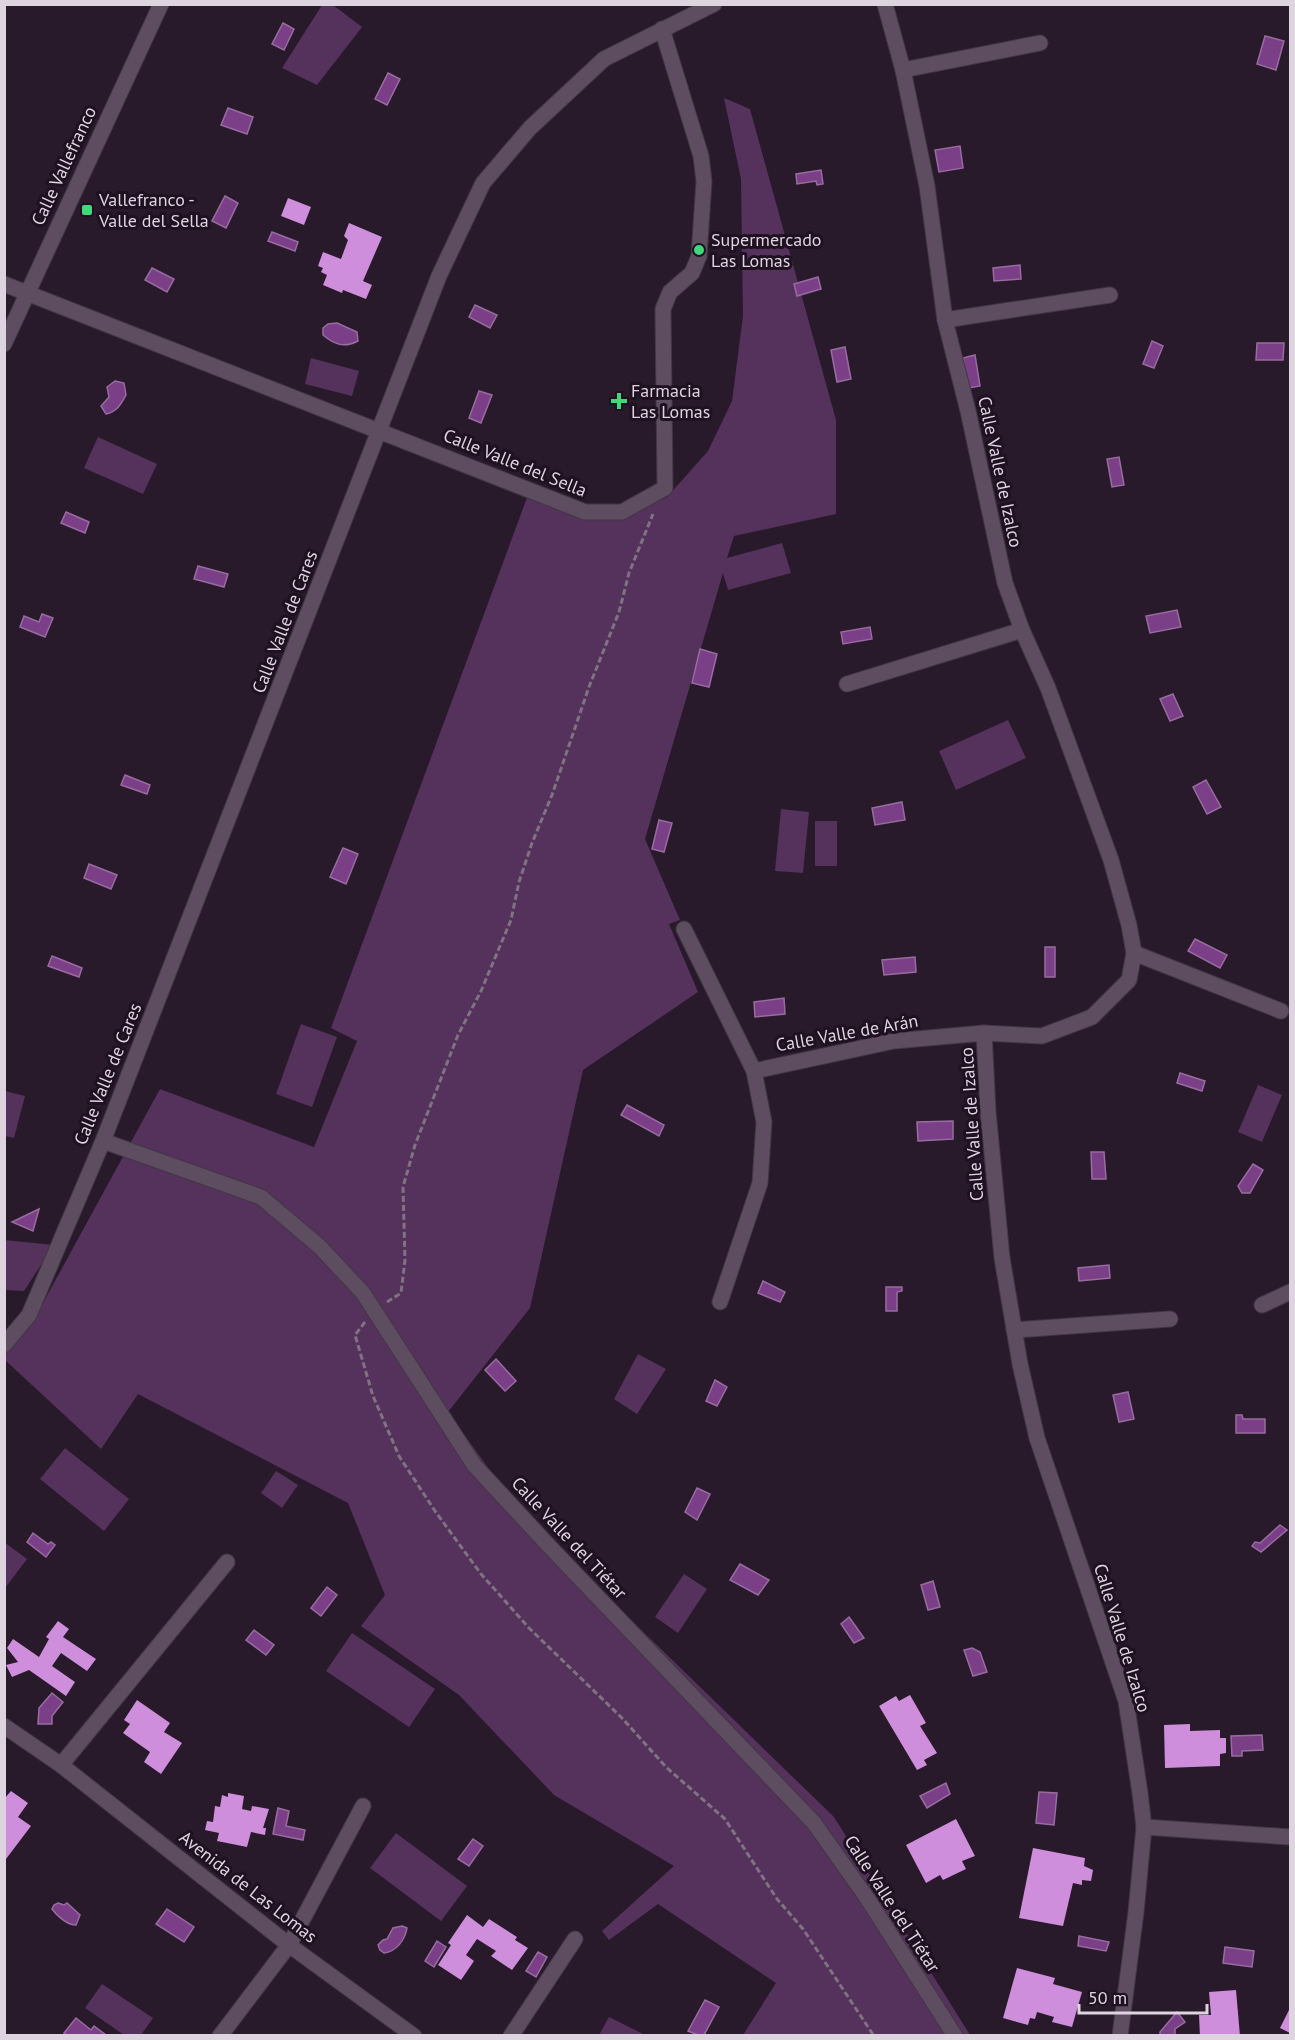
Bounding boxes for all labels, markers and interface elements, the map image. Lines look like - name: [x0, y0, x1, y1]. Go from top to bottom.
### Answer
- street label: Calle Vallefranco: [26, 103, 101, 229]
- place label: Vallefranco - Valle del Sella: [98, 188, 209, 232]
- marker: Vallefranco - Valle del Sella: [80, 203, 94, 217]
- place label: Supermercado Las Lomas: [711, 228, 822, 272]
- marker: Supermercado Las Lomas: [692, 243, 706, 257]
- place label: Farmacia Las Lomas: [631, 379, 710, 423]
- marker: Farmacia Las Lomas: [612, 394, 626, 408]
- street label: Calle Valle de Izalco: [973, 394, 1028, 550]
- street label: Calle Valle del Sella: [440, 423, 590, 502]
- street label: Calle Valle de Cares: [247, 547, 322, 696]
- street label: Calle Valle de Cares: [69, 1000, 146, 1148]
- street label: Calle Valle de Arán: [774, 1009, 920, 1056]
- street label: Calle Valle de Izalco: [955, 1046, 988, 1202]
- street label: Calle Valle del Tiétar: [507, 1472, 632, 1604]
- street label: Calle Valle de Izalco: [1089, 1561, 1156, 1715]
- street label: Avenida de Las Lomas: [175, 1826, 322, 1948]
- street label: Calle Valle del Tiétar: [839, 1831, 945, 1977]
- scale bar: [1079, 1977, 1206, 2015]
- text: 50 m: [1088, 1986, 1127, 2009]

